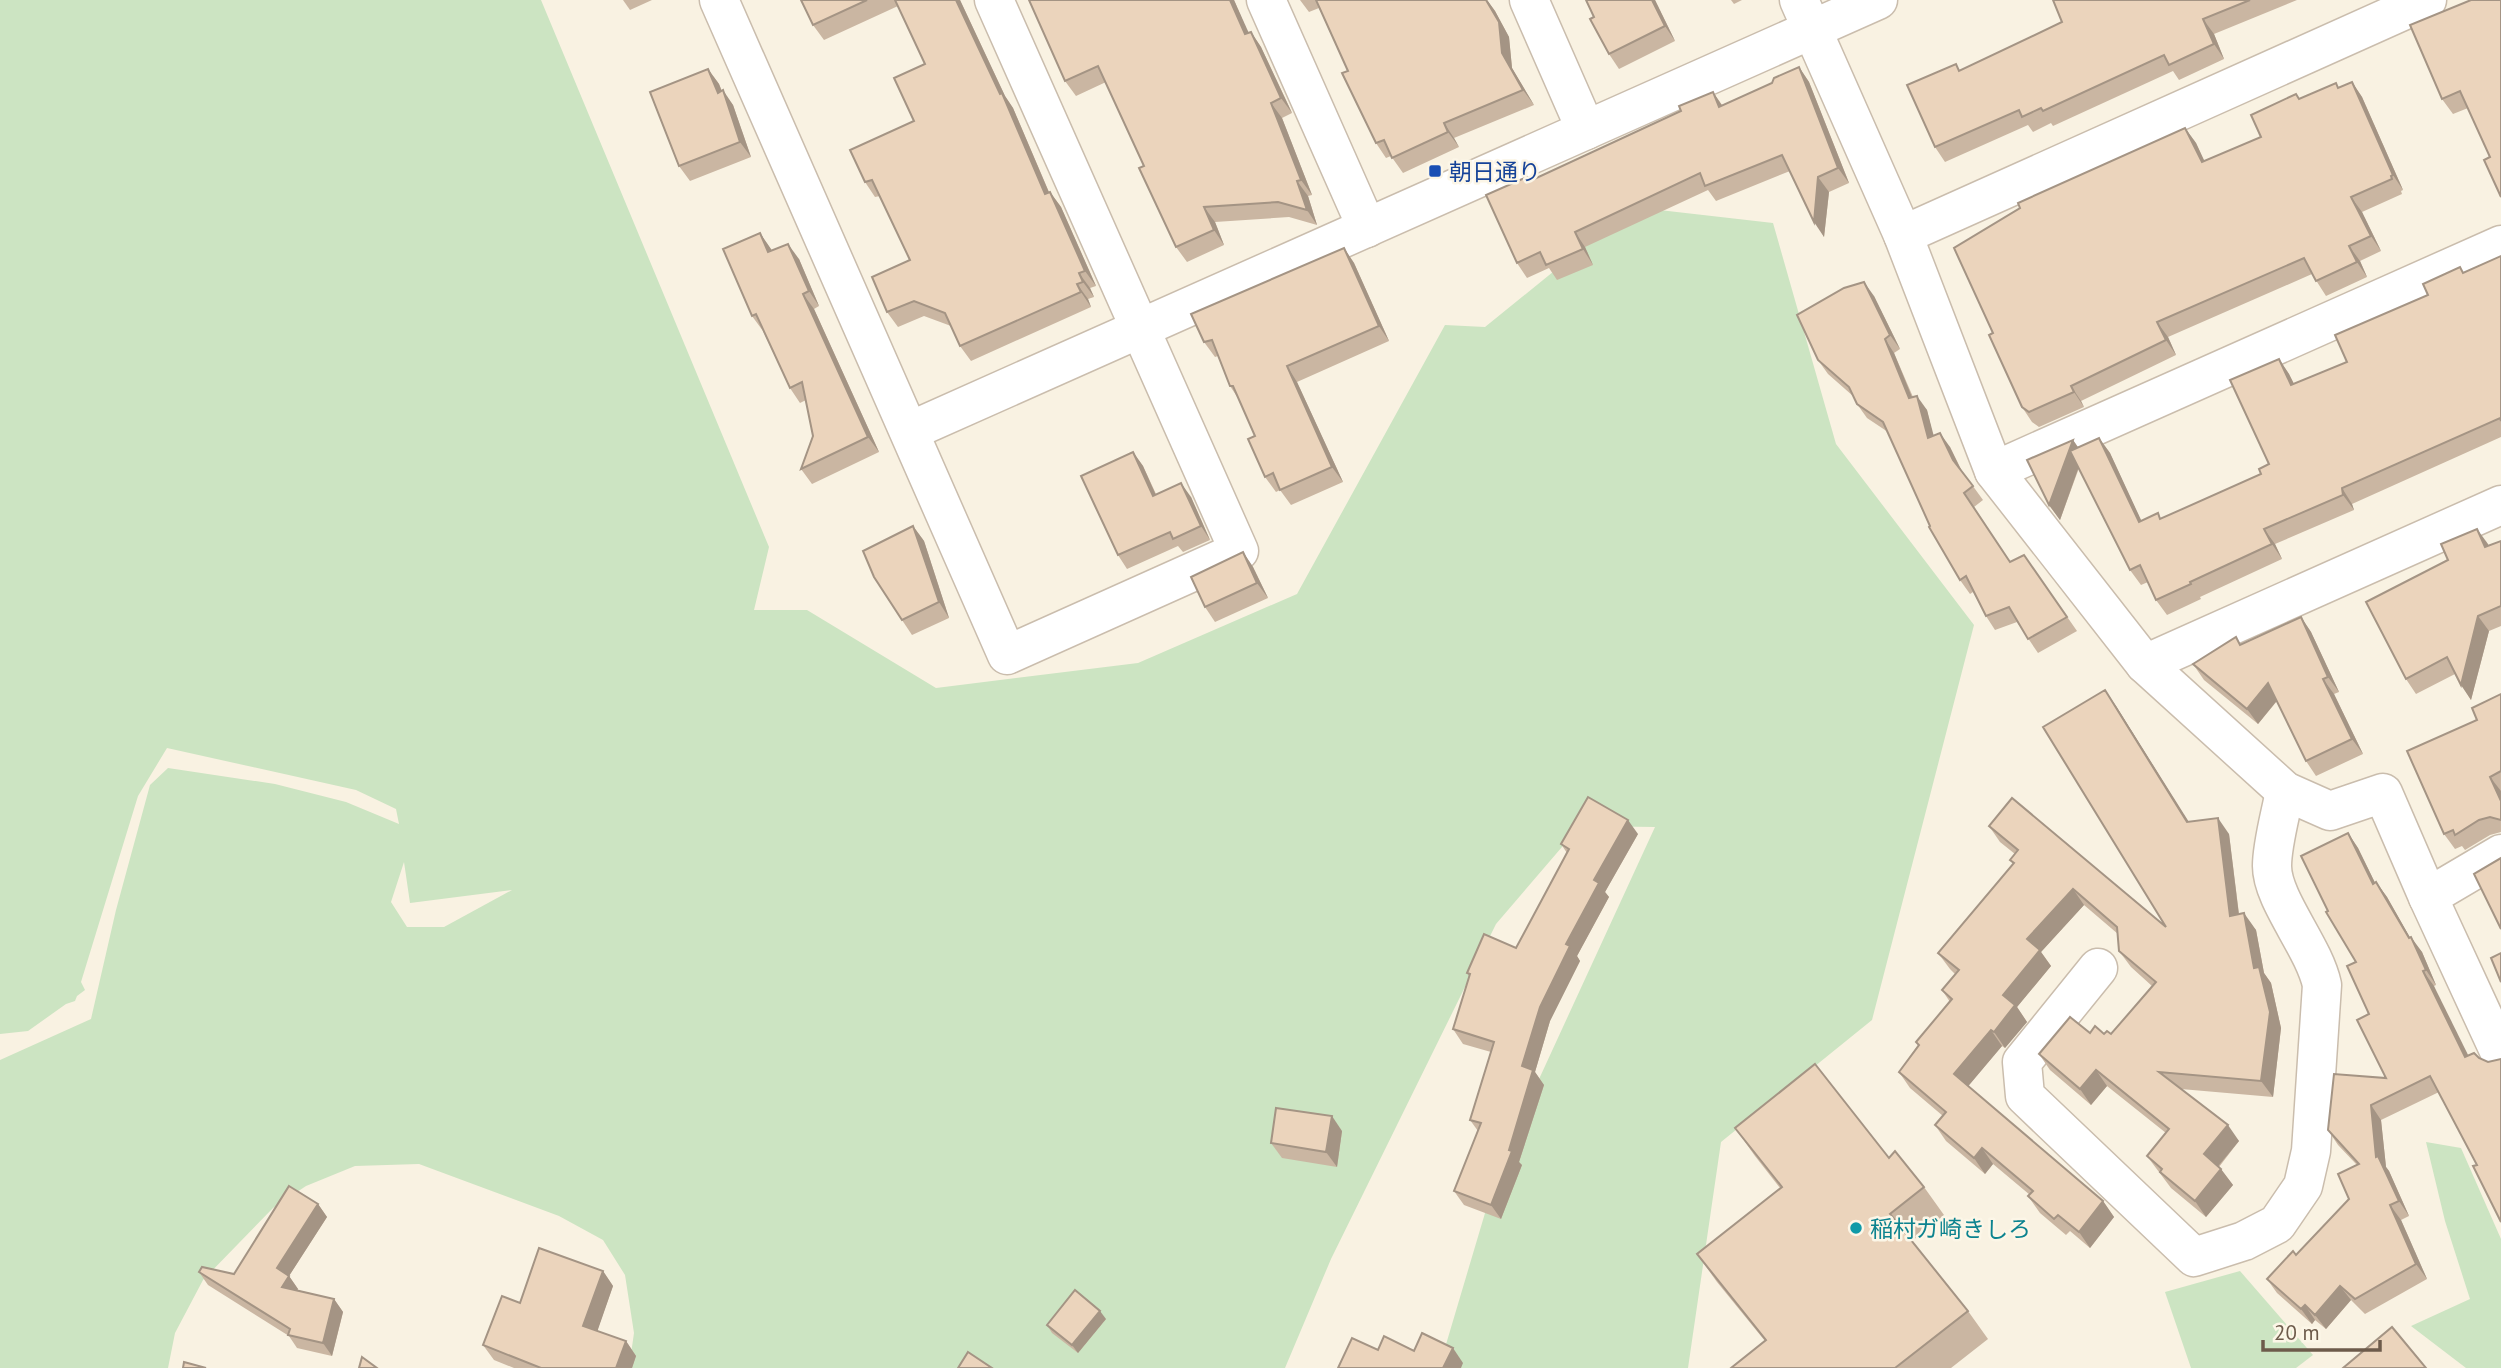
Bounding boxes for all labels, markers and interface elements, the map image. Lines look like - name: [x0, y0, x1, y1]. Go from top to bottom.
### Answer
- place label: 朝日通り: [1449, 157, 1541, 186]
- marker: 朝日通り: [1427, 163, 1443, 179]
- place label: 稲村ガ崎きしろ: [1870, 1214, 2031, 1243]
- marker: 稲村ガ崎きしろ: [1848, 1220, 1864, 1236]
- scale bar: [2263, 1308, 2380, 1352]
- text: 20 m: [2274, 1319, 2320, 1346]

